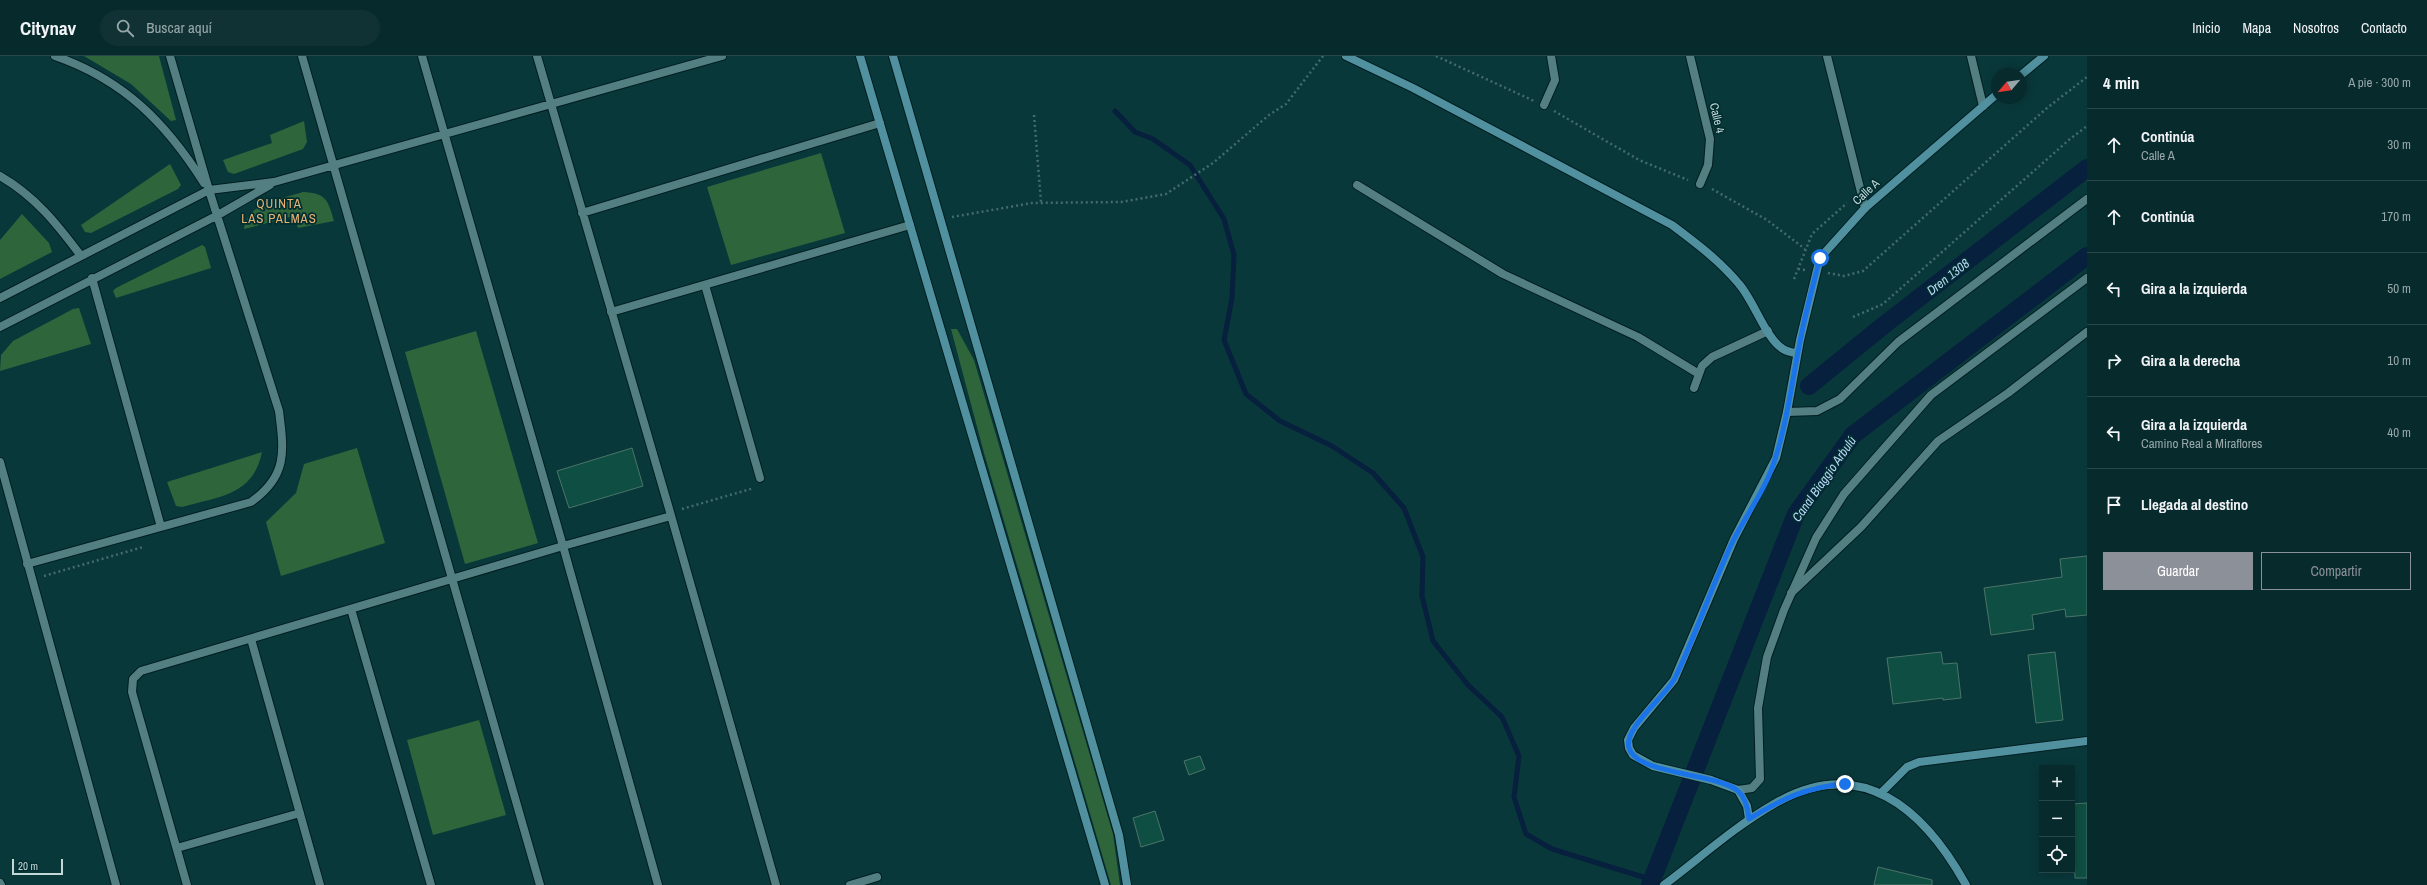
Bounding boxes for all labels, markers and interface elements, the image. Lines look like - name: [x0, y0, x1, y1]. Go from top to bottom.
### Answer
- search box: [100, 10, 380, 46]
- text: Citynav: [20, 15, 76, 41]
- icon: search: [114, 17, 136, 39]
- text: Buscar aquí: [146, 17, 212, 38]
- text: Inicio: [2192, 19, 2220, 37]
- text: Mapa: [2242, 19, 2271, 37]
- text: Nosotros: [2293, 19, 2339, 37]
- text: Contacto: [2361, 19, 2407, 37]
- north arrow: [1991, 68, 2027, 104]
- text: 4 min: [2103, 71, 2139, 94]
- text: A pie · 300 m: [2348, 74, 2411, 91]
- street label: Calle 4: [1706, 101, 1728, 135]
- text: Continúa: [2141, 126, 2194, 147]
- icon: ahead: [2103, 134, 2125, 156]
- text: 30 m: [2387, 136, 2411, 153]
- text: Calle A: [2141, 147, 2175, 164]
- street label: Calle A: [1849, 175, 1883, 208]
- district label: QUINTA LAS PALMAS: [241, 195, 317, 227]
- icon: ahead: [2103, 206, 2125, 228]
- text: Continúa: [2141, 206, 2194, 227]
- text: 170 m: [2381, 208, 2411, 225]
- route start: [1811, 249, 1829, 267]
- water label: Dren 1308: [1923, 255, 1973, 299]
- icon: left: [2103, 278, 2125, 300]
- text: Gira a la izquierda: [2141, 278, 2247, 299]
- text: 50 m: [2387, 280, 2411, 297]
- icon: right: [2103, 350, 2125, 372]
- text: Gira a la derecha: [2141, 350, 2240, 371]
- text: 10 m: [2387, 352, 2411, 369]
- text: Gira a la izquierda: [2141, 414, 2247, 435]
- icon: left: [2103, 422, 2125, 444]
- text: 40 m: [2387, 424, 2411, 441]
- water label: Canal Biaggio Arbulú: [1788, 433, 1860, 525]
- text: Camino Real a Miraflores: [2141, 435, 2262, 452]
- icon: arrive: [2103, 494, 2125, 516]
- text: Llegada al destino: [2141, 494, 2248, 515]
- button: Guardar: [2103, 552, 2253, 590]
- button: Compartir: [2261, 552, 2411, 590]
- map controls: [2039, 765, 2075, 873]
- button: +: [2039, 765, 2075, 801]
- route end: [1836, 775, 1854, 793]
- button: −: [2039, 801, 2075, 837]
- button: locate: [2039, 837, 2075, 873]
- scale bar: [12, 857, 63, 876]
- text: 20 m: [18, 859, 38, 873]

